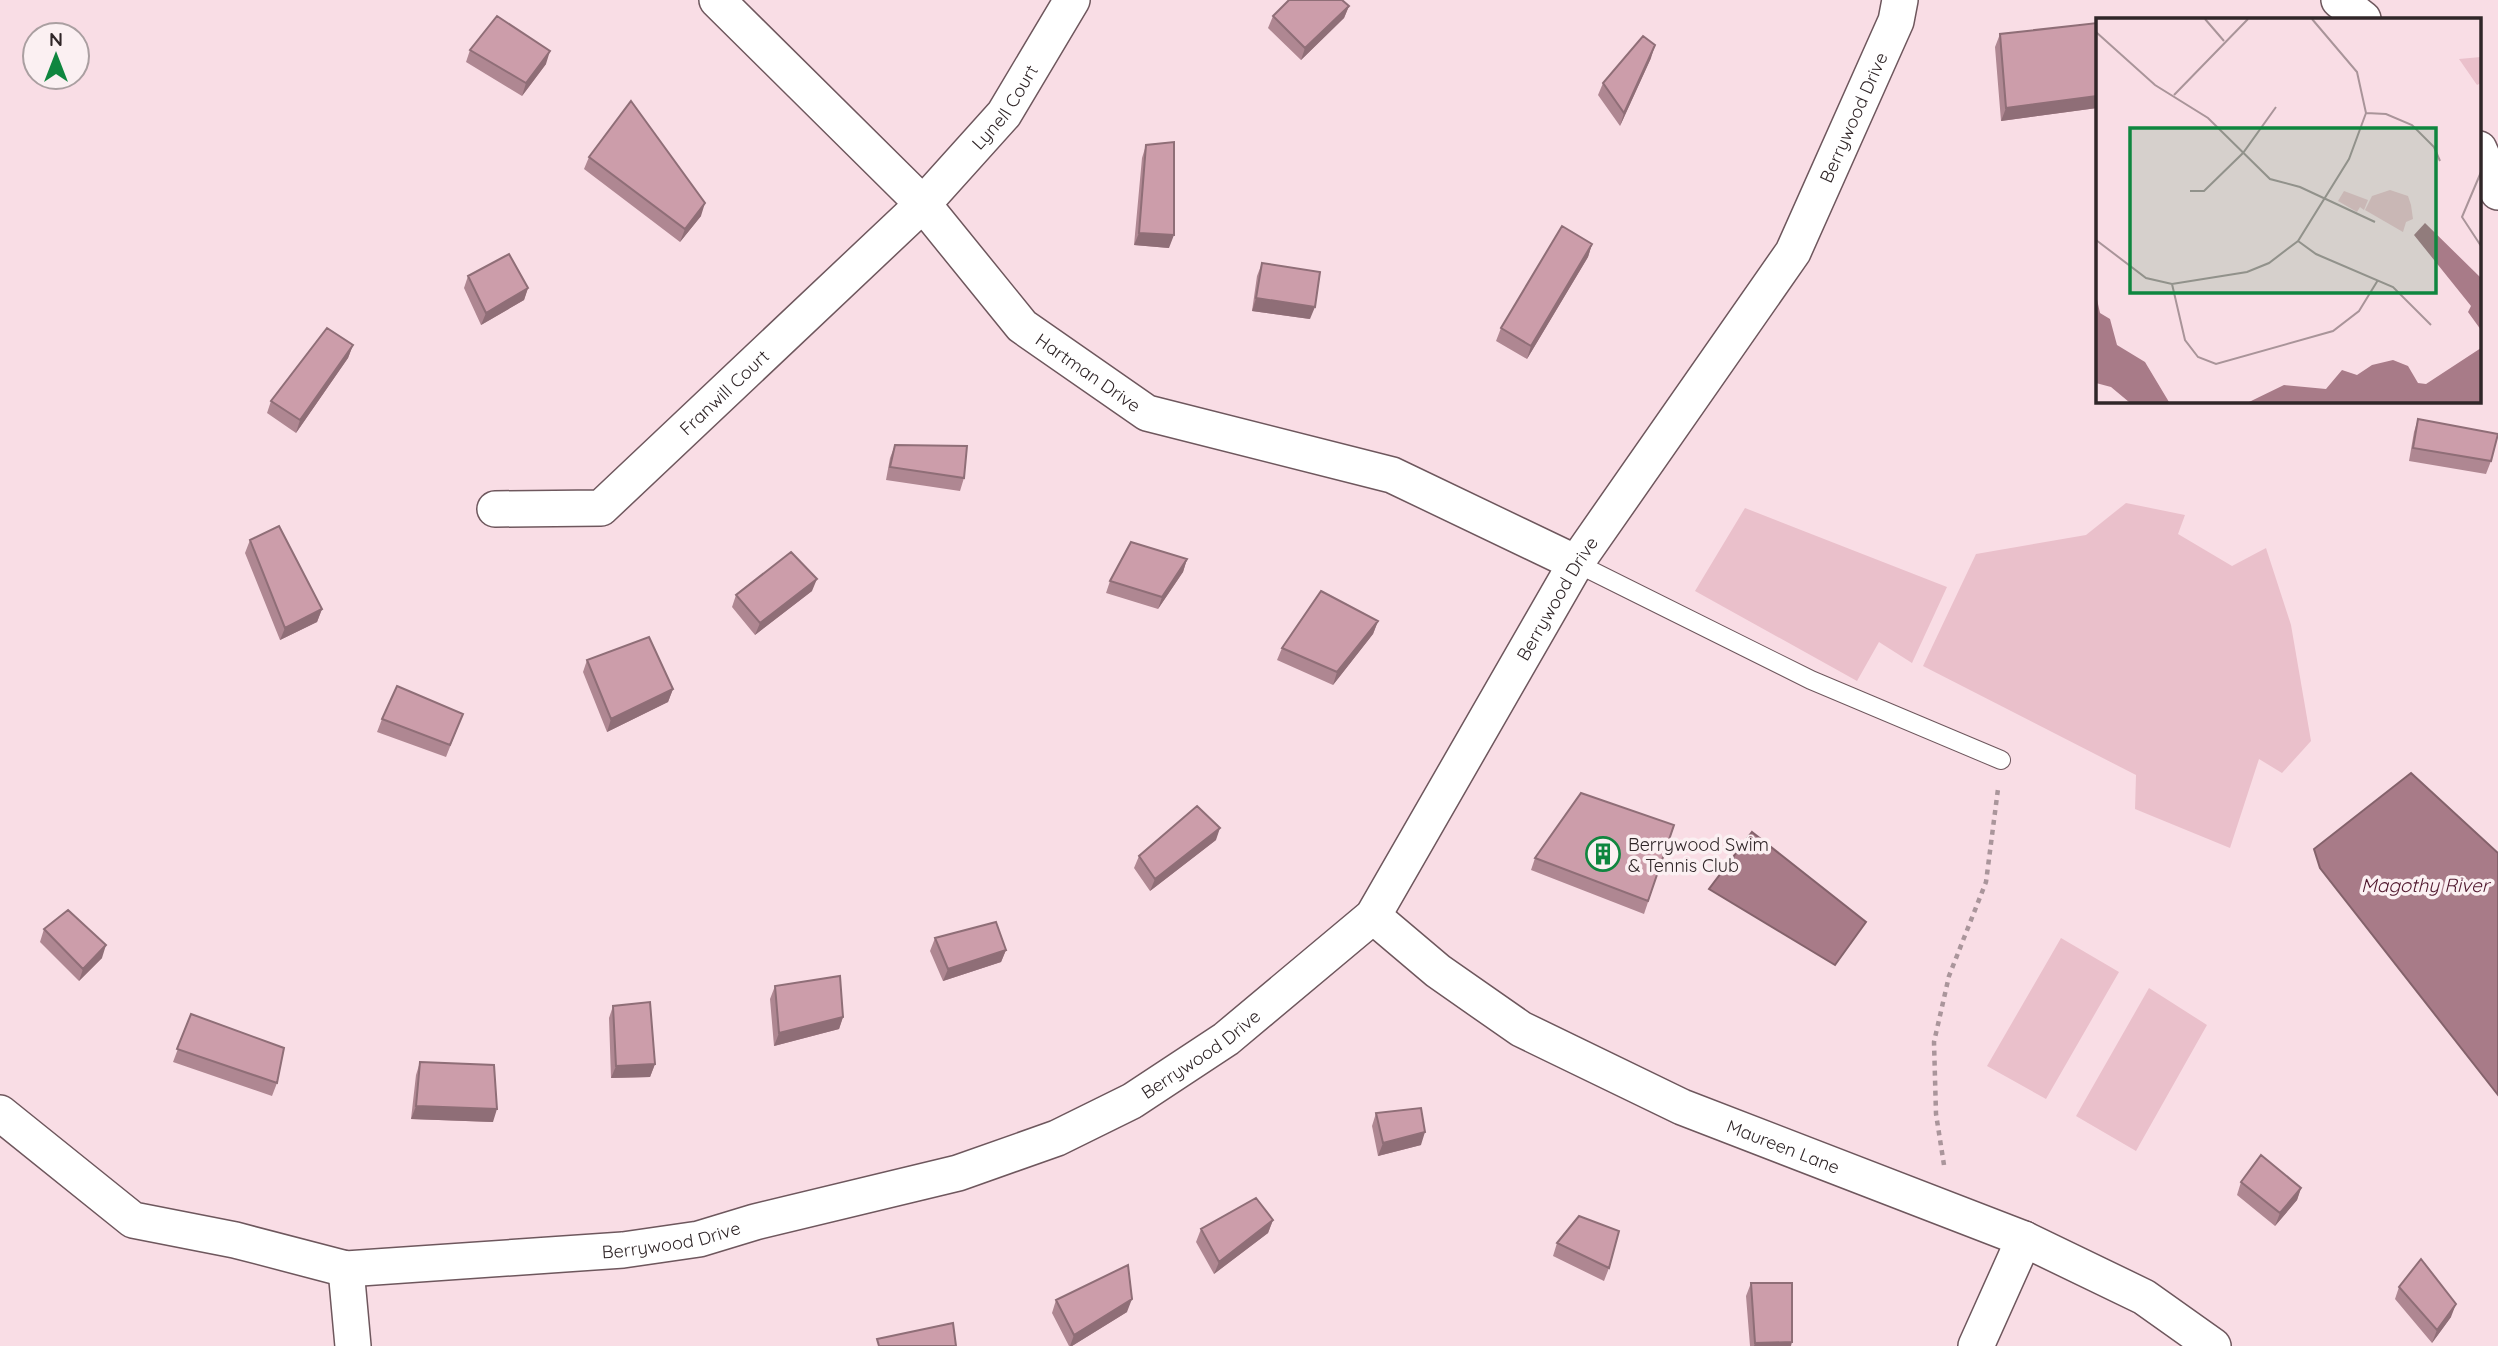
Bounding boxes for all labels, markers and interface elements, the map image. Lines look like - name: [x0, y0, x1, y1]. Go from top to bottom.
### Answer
- inset map: [2096, 18, 2480, 402]
- north arrow: [21, 21, 91, 91]
- text: N: [49, 27, 63, 51]
- street label: Berrywood Drive: [1814, 48, 1892, 186]
- street label: Lynell Court: [966, 60, 1042, 154]
- street label: Hartman Drive: [1031, 328, 1145, 417]
- street label: Franwill Court: [674, 344, 773, 440]
- street label: Berrywood Drive: [1511, 532, 1603, 665]
- place label: Berrywood Swim & Tennis Club: [1628, 833, 1769, 877]
- building icon: Berrywood Swim & Tennis Club: [1584, 835, 1622, 873]
- water label: Magothy River: [2361, 873, 2492, 897]
- street label: Berrywood Drive: [1136, 1004, 1265, 1103]
- street label: Maureen Lane: [1724, 1114, 1843, 1178]
- street label: Berrywood Drive: [601, 1216, 743, 1263]

